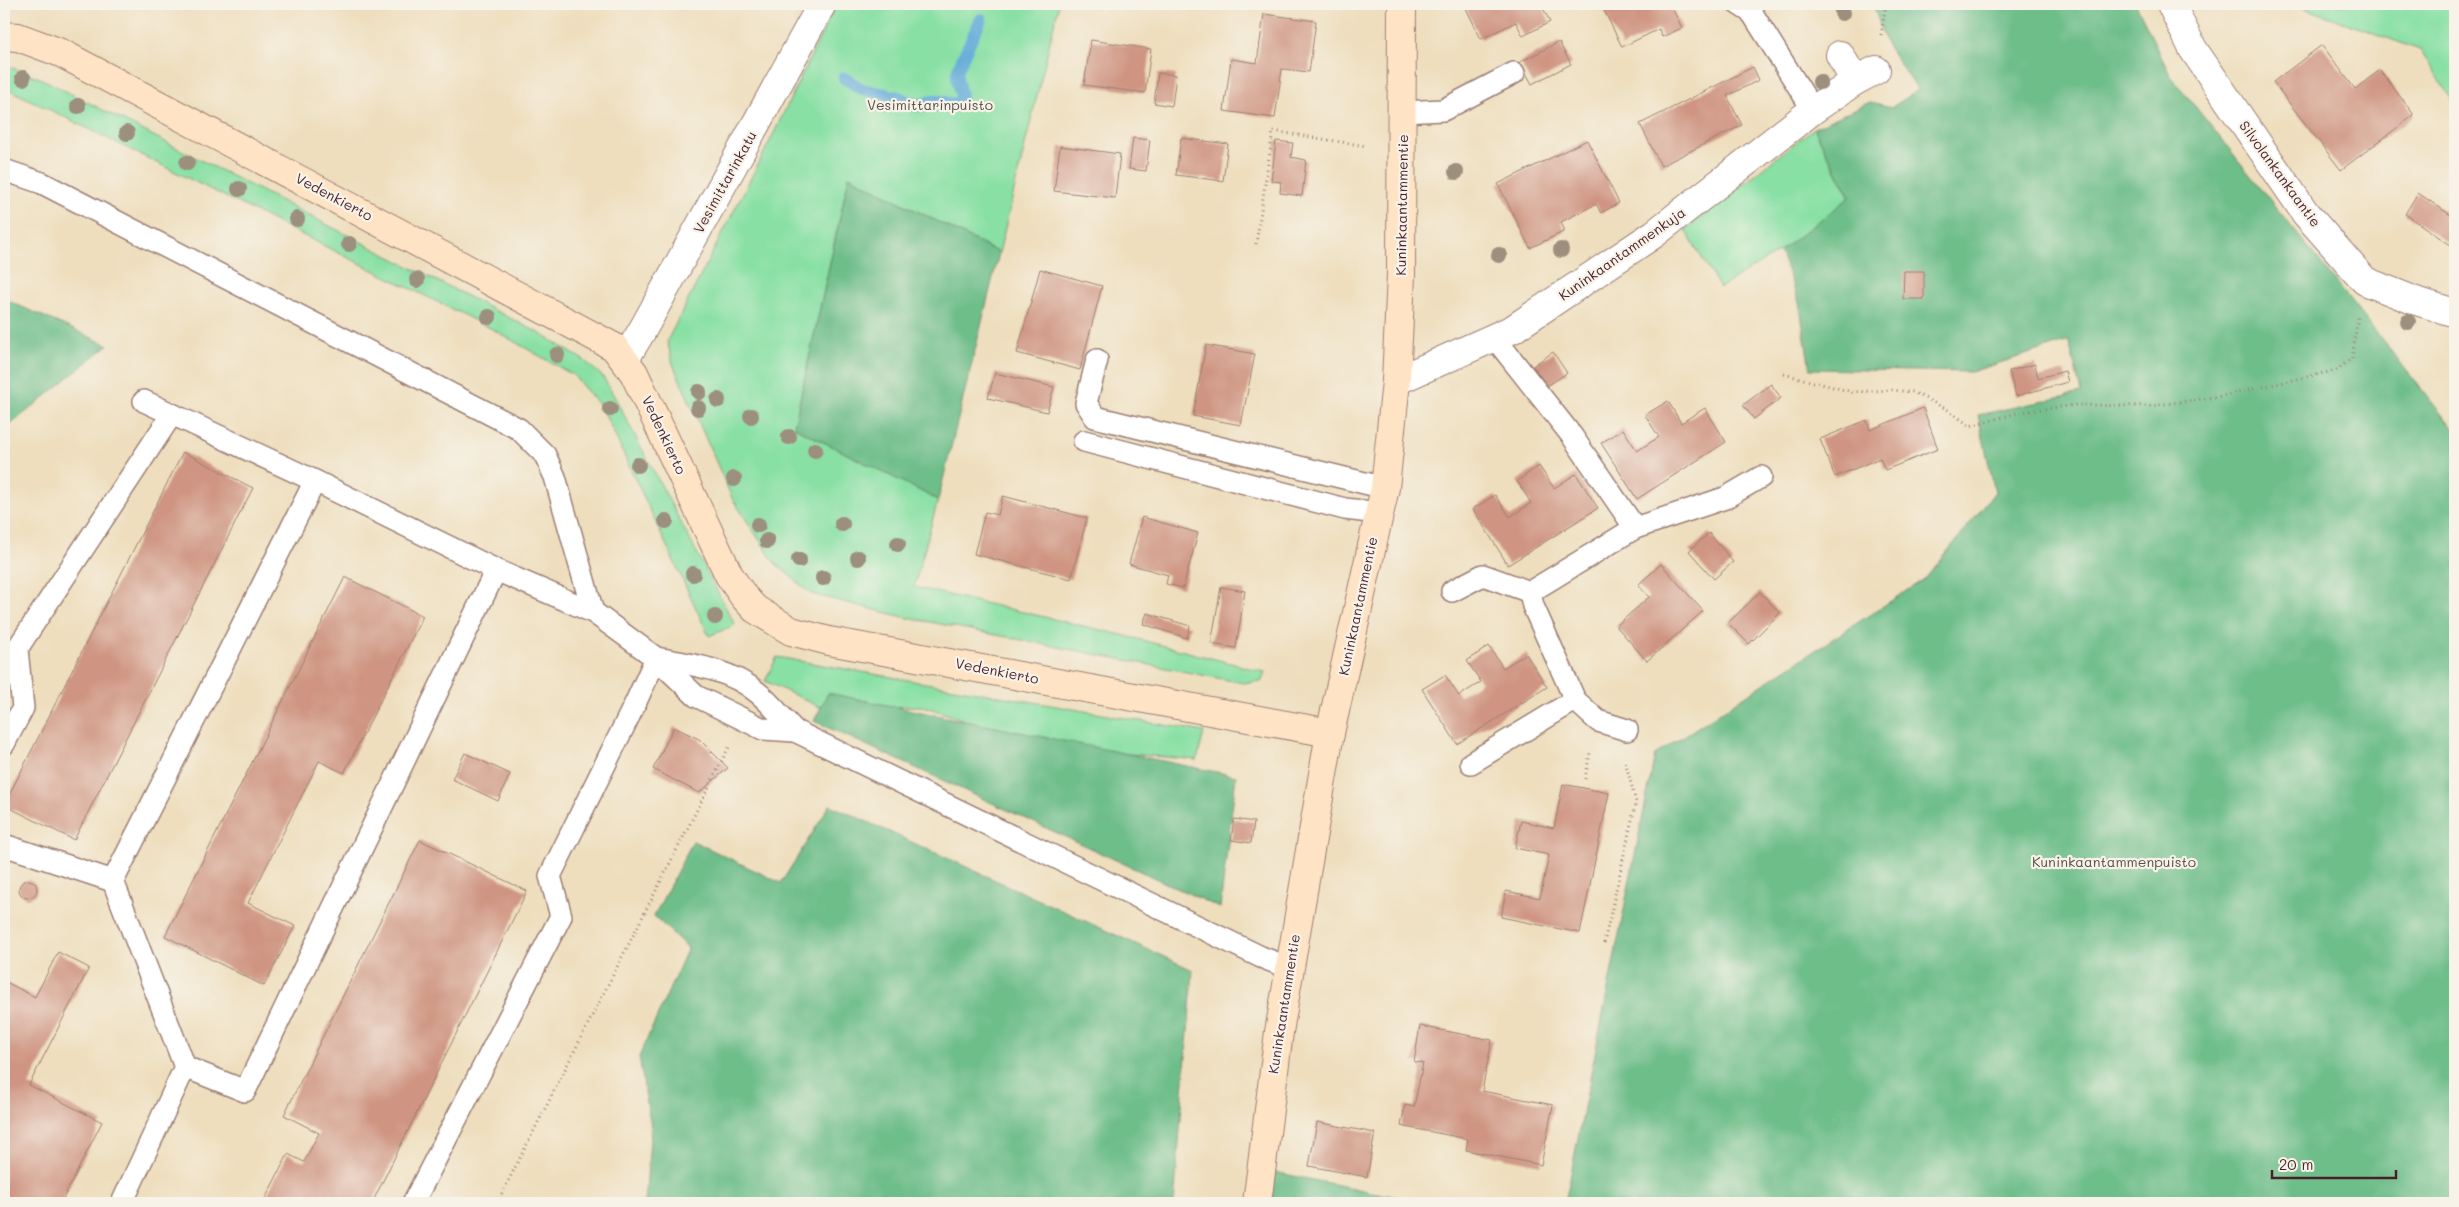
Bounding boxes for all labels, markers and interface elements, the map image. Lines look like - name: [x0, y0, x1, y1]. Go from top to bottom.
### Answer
- park label: Vesimittarinpuisto: [867, 95, 993, 114]
- street label: Silvolankankaantie: [2235, 117, 2325, 231]
- street label: Vesimittarinkatu: [689, 127, 761, 236]
- street label: Kuninkaantammentie: [1391, 134, 1412, 276]
- street label: Vedenkierto: [292, 168, 376, 225]
- street label: Kuninkaantammenkuja: [1555, 203, 1689, 305]
- street label: Vedenkierto: [638, 392, 691, 477]
- street label: Kuninkaantammentie: [1334, 535, 1381, 677]
- street label: Vedenkierto: [954, 653, 1041, 688]
- park label: Kuninkaantammenpuisto: [2032, 852, 2196, 871]
- street label: Kuninkaantammentie: [1263, 933, 1304, 1075]
- scale bar: [2272, 1147, 2395, 1179]
- text: 20 m: [2279, 1154, 2313, 1174]

